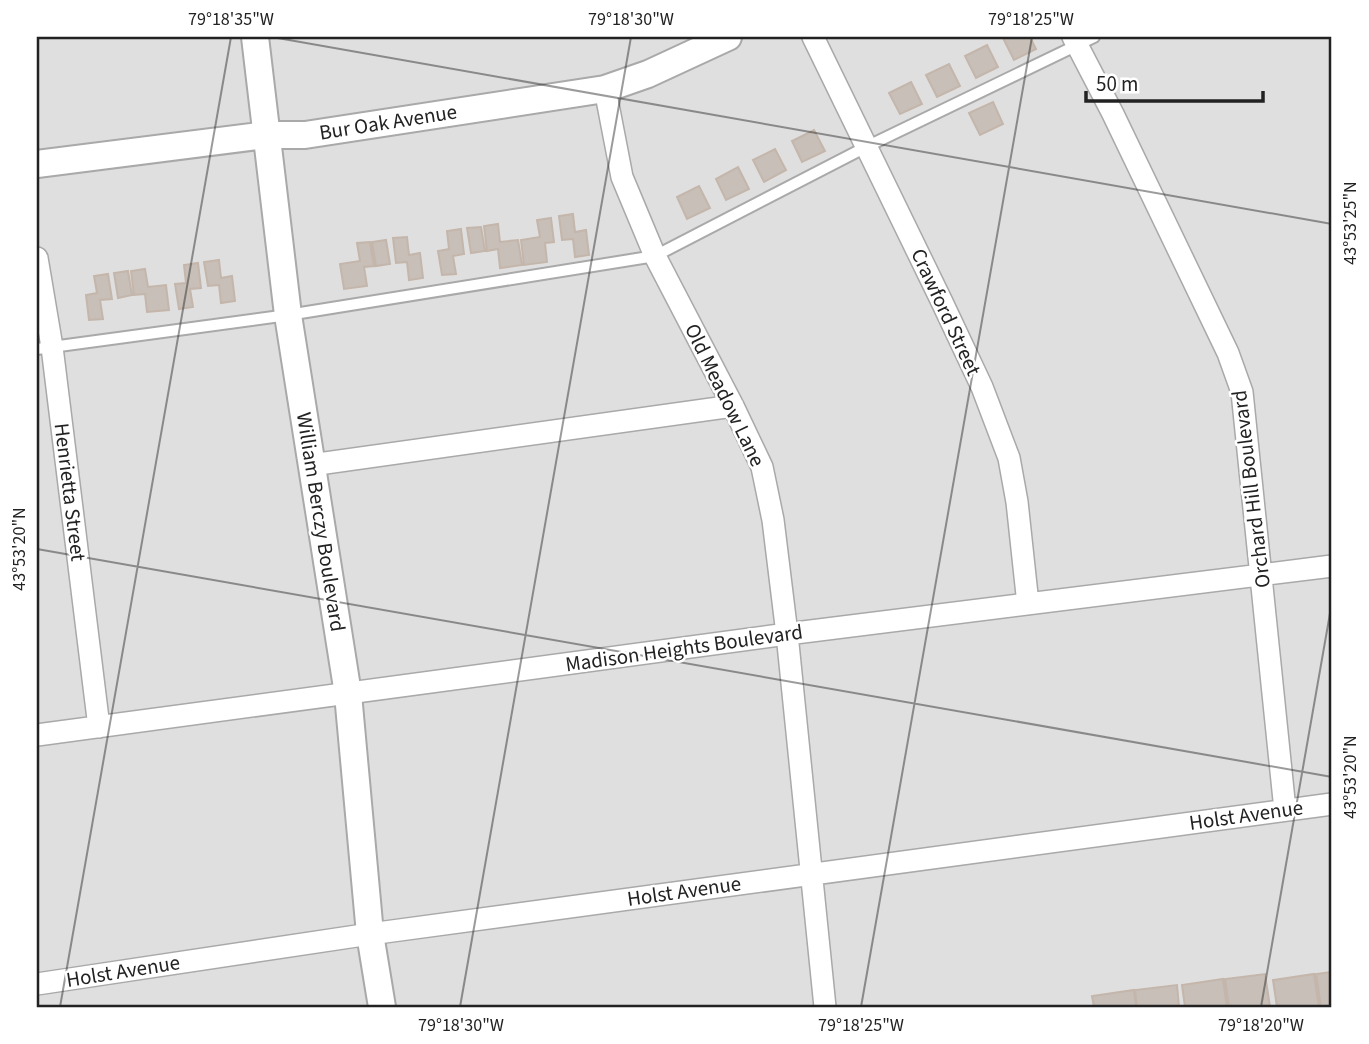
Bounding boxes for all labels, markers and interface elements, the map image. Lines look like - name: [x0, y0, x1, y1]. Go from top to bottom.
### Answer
- text: 79°18'35"W: [188, 7, 274, 32]
- text: 79°18'30"W: [588, 7, 674, 32]
- text: 79°18'25"W: [988, 7, 1074, 32]
- scale bar: [1086, 60, 1262, 104]
- text: 50 m: [1096, 69, 1138, 99]
- street label: Bur Oak Avenue: [317, 96, 459, 148]
- text: 43°53'25"N: [1338, 181, 1363, 265]
- street label: Crawford Street: [903, 243, 989, 381]
- street label: Old Meadow Lane: [677, 318, 773, 472]
- street label: Orchard Hill Boulevard: [1224, 388, 1278, 590]
- street label: William Berczy Boulevard: [289, 410, 353, 634]
- street label: Henrietta Street: [47, 421, 93, 563]
- text: 43°53'20"N: [7, 507, 32, 591]
- street label: Madison Heights Boulevard: [563, 616, 805, 680]
- text: 43°53'20"N: [1338, 735, 1363, 819]
- street label: Holst Avenue: [1187, 792, 1305, 838]
- street label: Holst Avenue: [625, 868, 743, 914]
- street label: Holst Avenue: [64, 947, 182, 995]
- text: 79°18'30"W: [418, 1013, 504, 1038]
- text: 79°18'25"W: [818, 1013, 904, 1038]
- text: 79°18'20"W: [1218, 1013, 1304, 1038]

